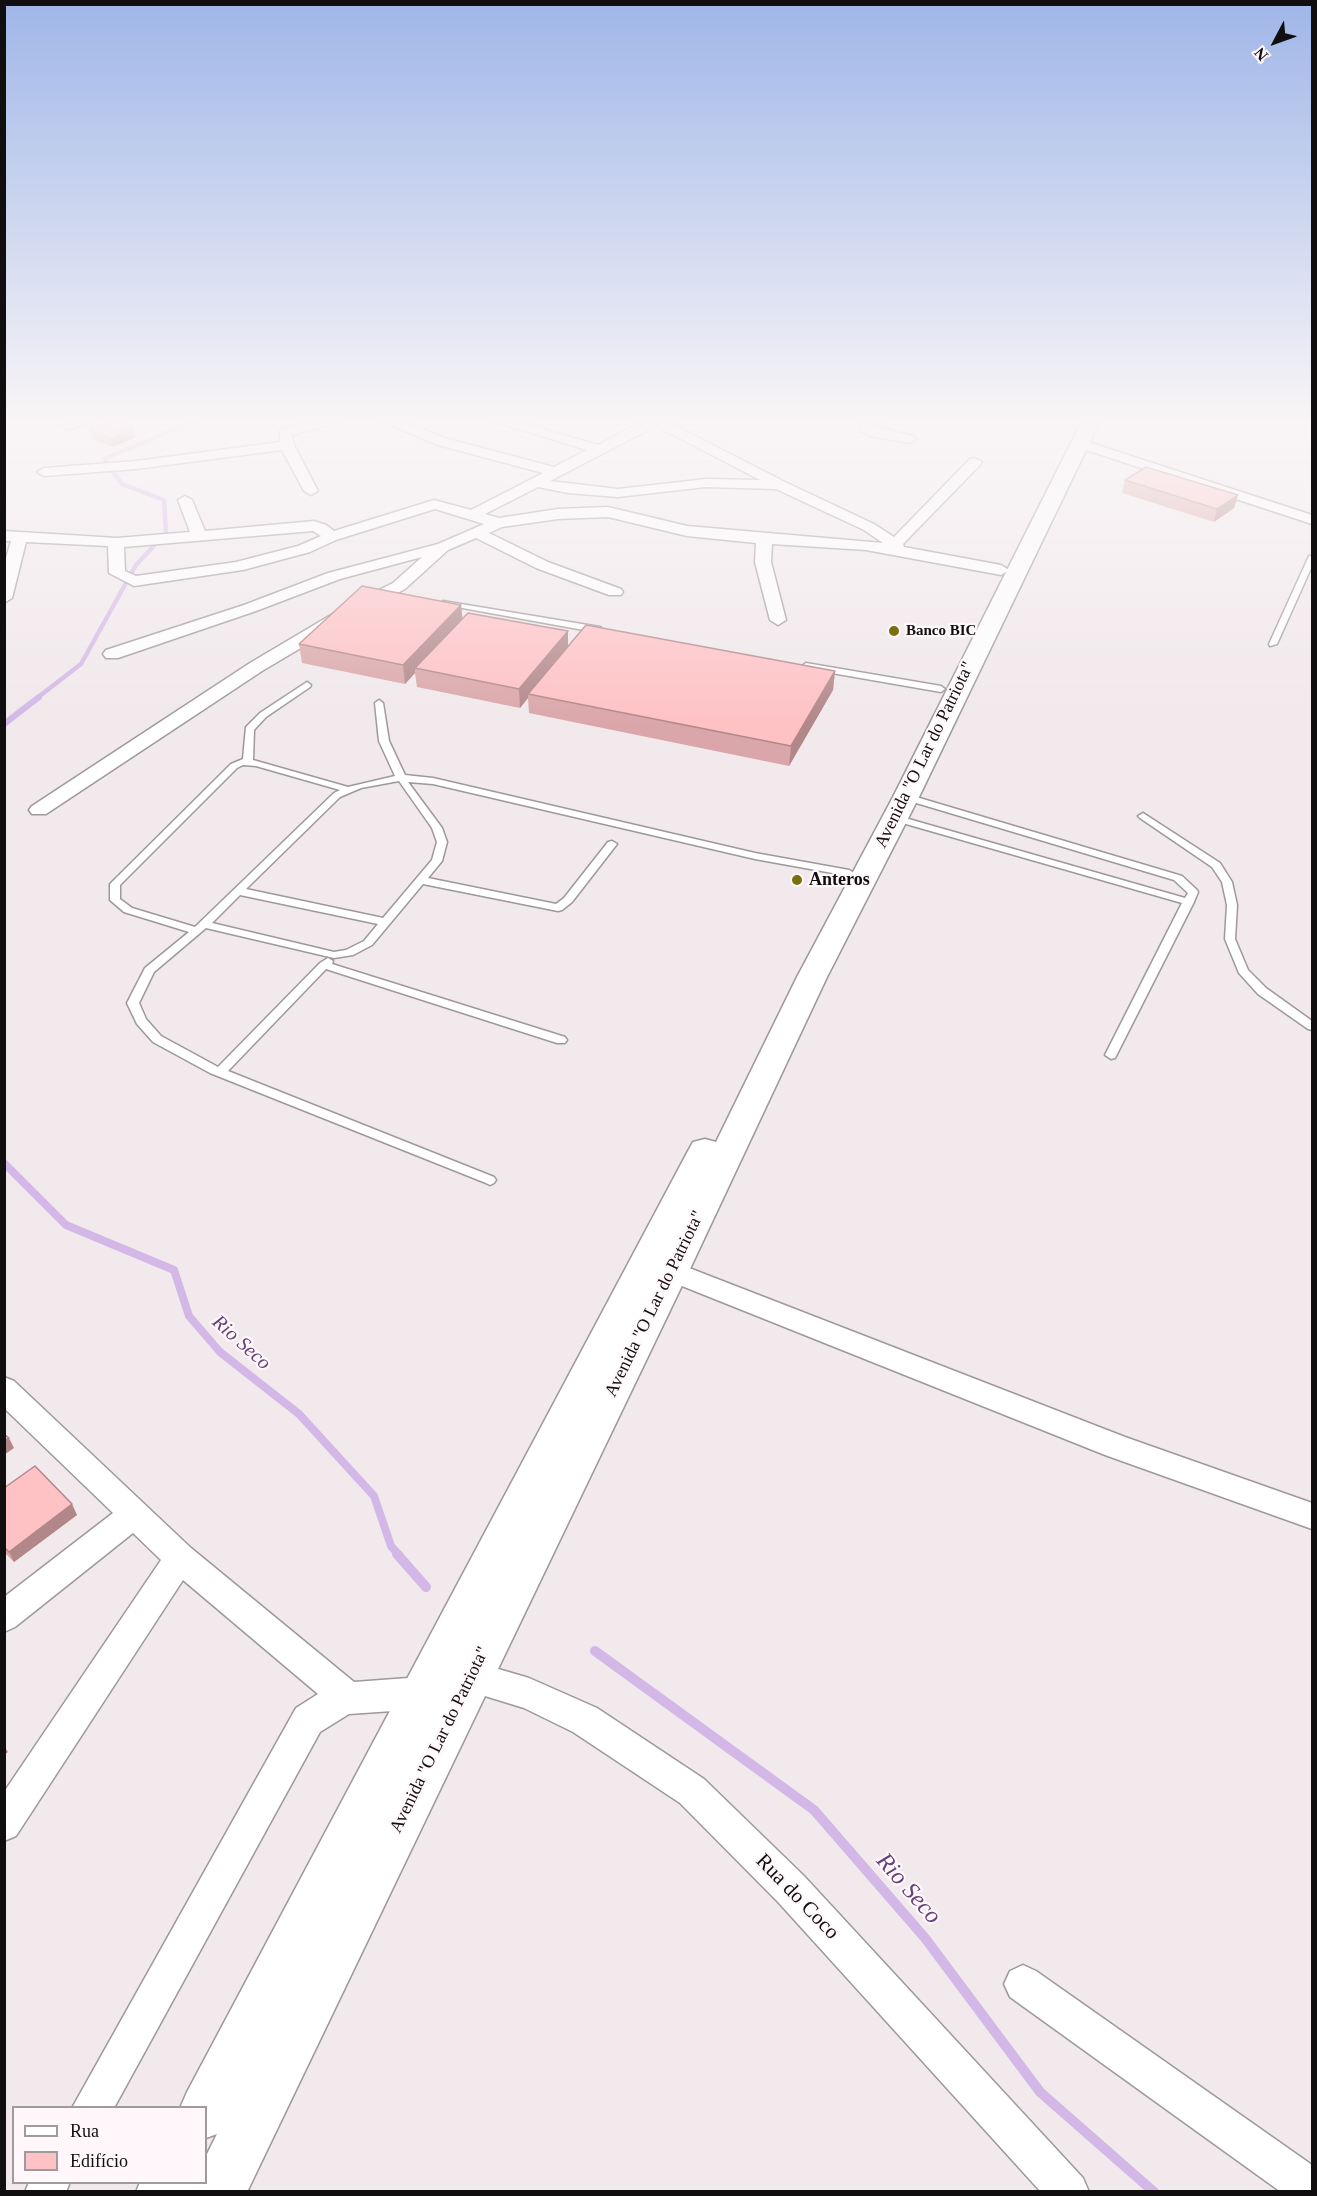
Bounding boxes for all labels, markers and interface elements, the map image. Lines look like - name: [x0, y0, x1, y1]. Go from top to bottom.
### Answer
- north arrow: [1245, 12, 1305, 72]
- text: N: [1251, 44, 1271, 64]
- place label: Banco BIC: [906, 622, 976, 640]
- marker: Banco BIC: [887, 624, 901, 638]
- street label: Avenida "O Lar do Patriota": [871, 658, 979, 852]
- place label: Anteros: [809, 869, 870, 891]
- marker: Anteros: [790, 873, 804, 887]
- street label: Avenida "O Lar do Patriota": [601, 1207, 709, 1401]
- water label: Rio Seco: [207, 1310, 275, 1376]
- street label: Avenida "O Lar do Patriota": [386, 1643, 494, 1837]
- water label: Rio Seco: [869, 1848, 947, 1930]
- street label: Rua do Coco: [750, 1849, 844, 1945]
- legend: [12, 2106, 207, 2184]
- text: Rua: [70, 2121, 99, 2141]
- text: Edifício: [70, 2151, 128, 2171]

